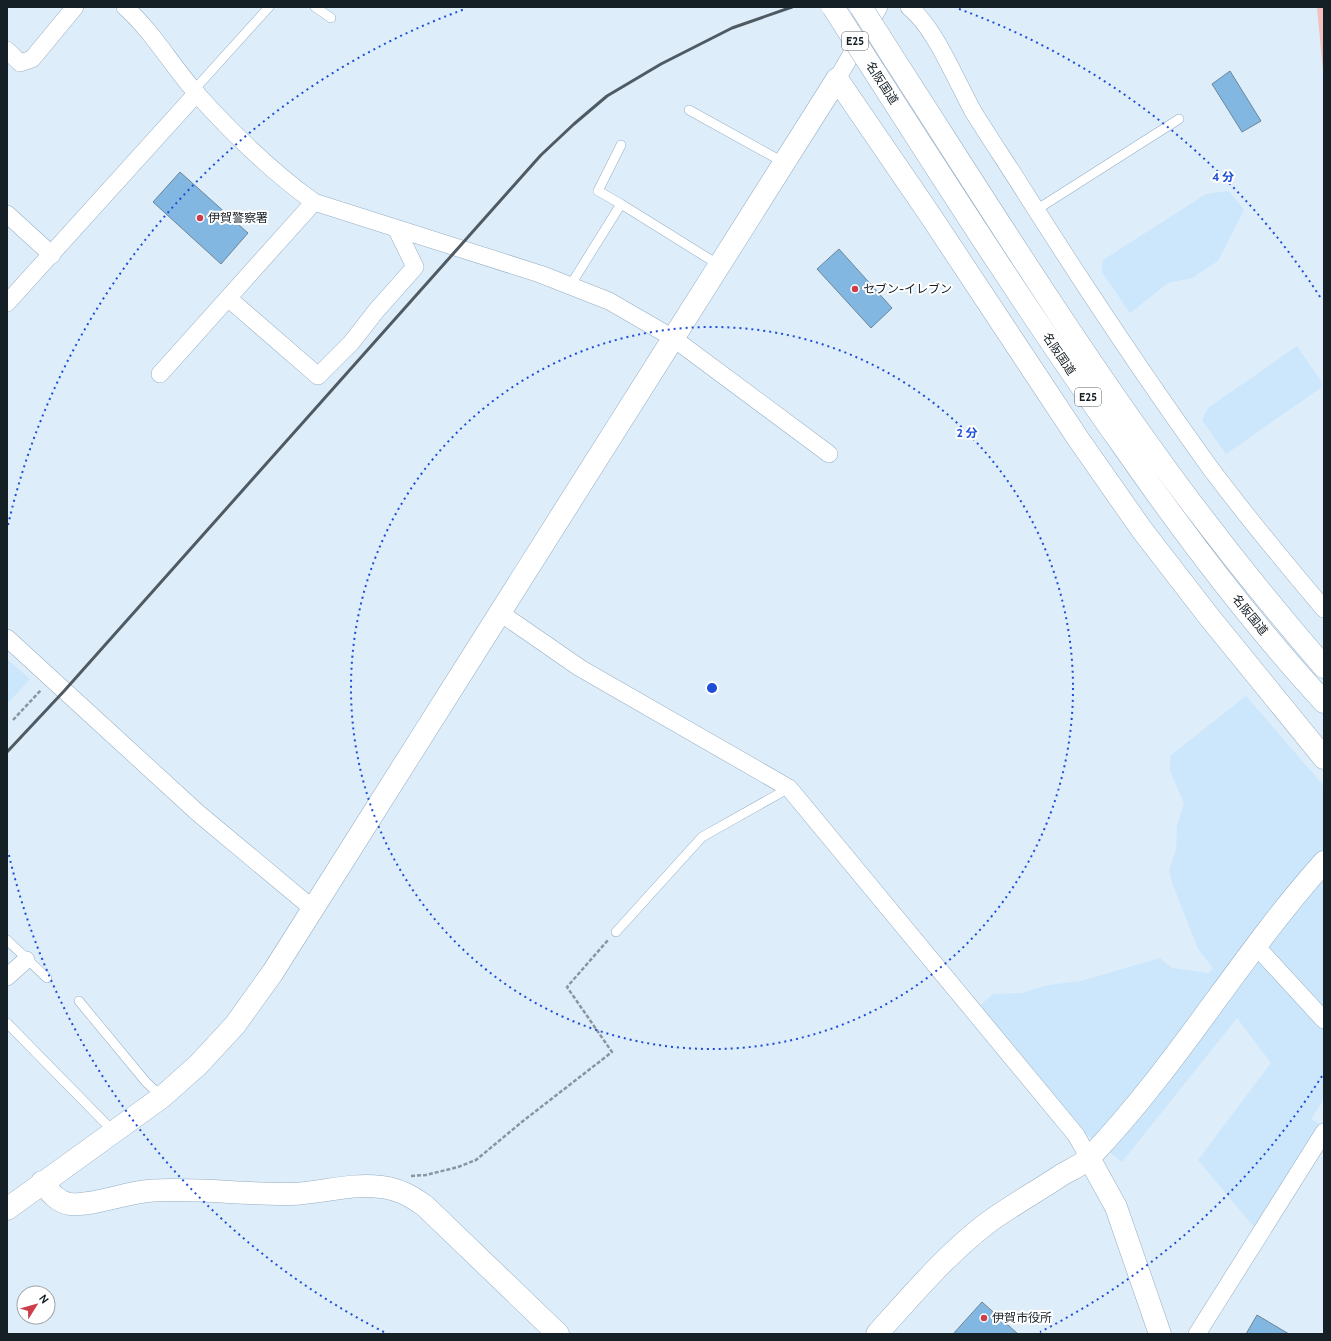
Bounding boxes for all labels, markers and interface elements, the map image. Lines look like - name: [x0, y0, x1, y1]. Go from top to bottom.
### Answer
- road number: E25: [842, 32, 868, 50]
- street label: 名阪国道: [863, 59, 902, 107]
- text: 4 分: [1212, 169, 1234, 184]
- place label: 伊賀警察署: [208, 210, 268, 225]
- marker: 伊賀警察署: [195, 213, 205, 223]
- place label: セブン-イレブン: [863, 281, 952, 296]
- marker: セブン-イレブン: [850, 284, 860, 294]
- street label: 名阪国道: [1040, 330, 1079, 378]
- road number: E25: [1075, 388, 1101, 406]
- text: 2 分: [956, 425, 978, 440]
- street label: 名阪国道: [1229, 591, 1271, 638]
- centre of rings: [705, 681, 719, 695]
- north arrow: [16, 1285, 56, 1325]
- text: N: [36, 1292, 52, 1306]
- place label: 伊賀市役所: [992, 1310, 1052, 1325]
- marker: 伊賀市役所: [979, 1313, 989, 1323]

